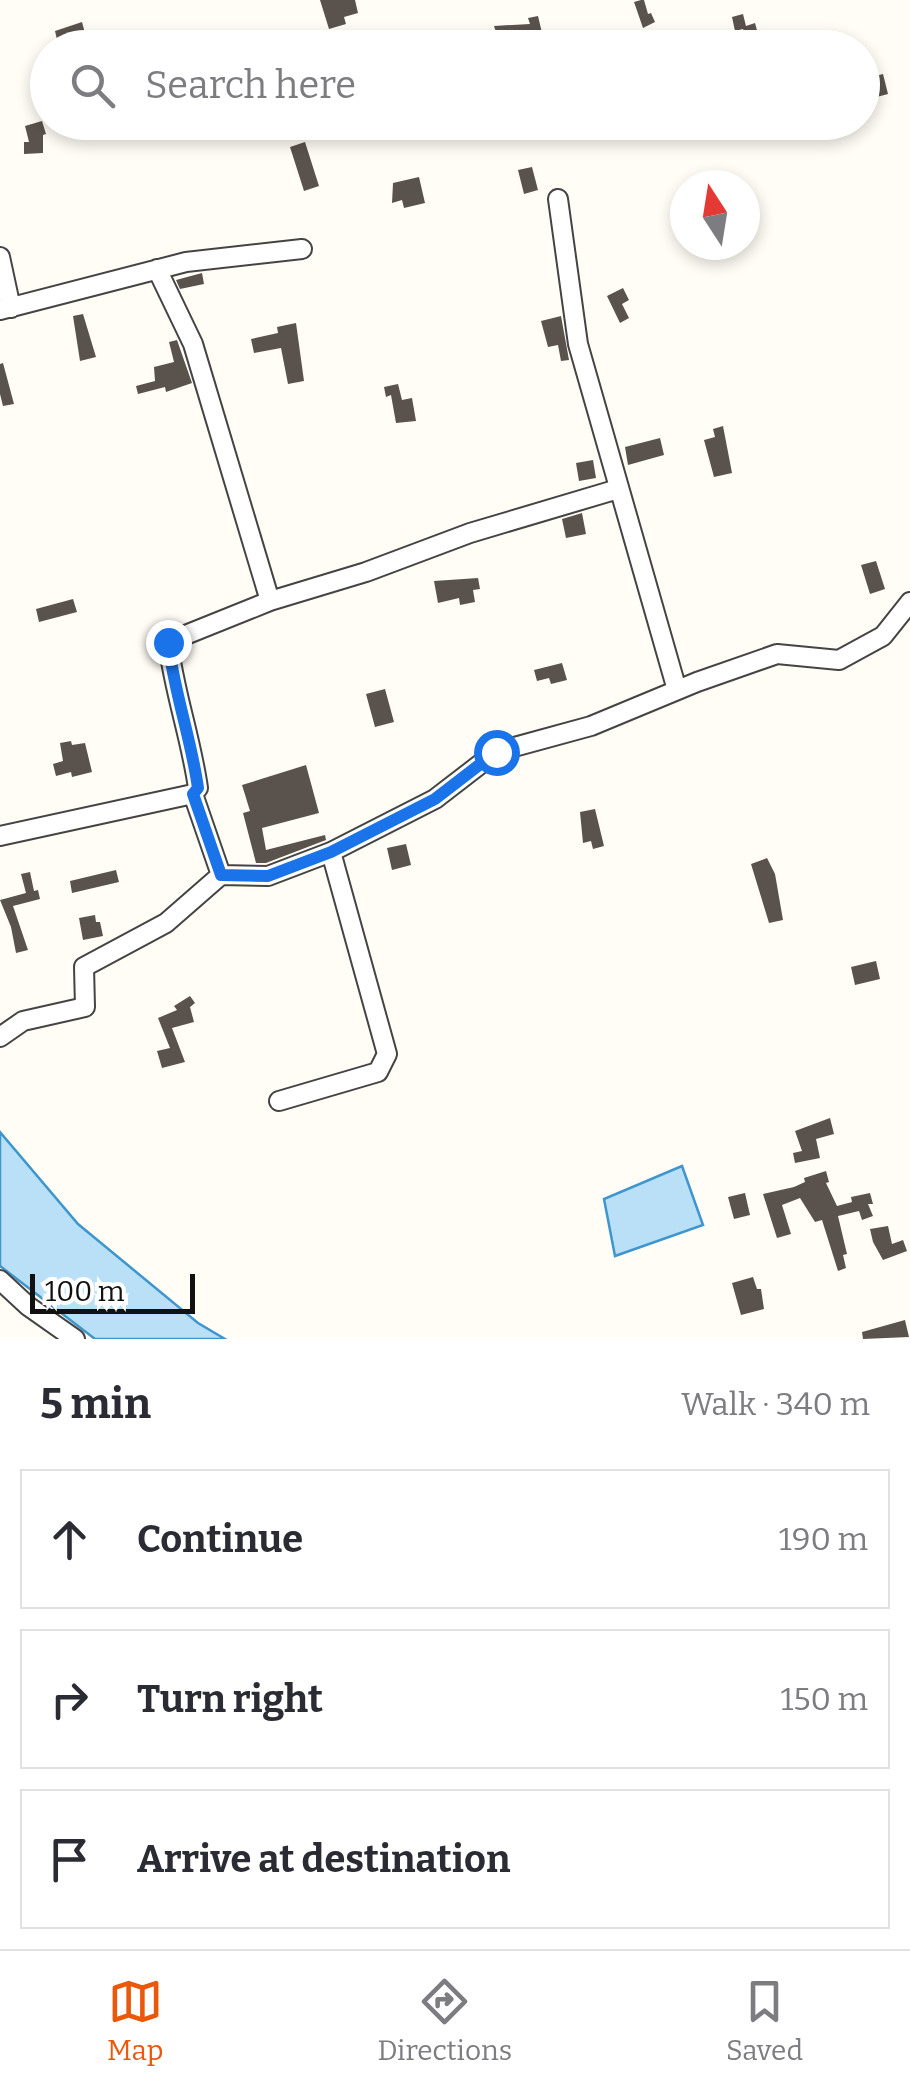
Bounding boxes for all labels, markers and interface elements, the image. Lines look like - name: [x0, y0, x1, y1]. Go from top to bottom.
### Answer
- search box: [30, 30, 880, 140]
- icon: search: [65, 58, 120, 113]
- text: Search here: [145, 62, 356, 108]
- north arrow: [670, 170, 760, 260]
- route end: [146, 620, 192, 666]
- route start: [474, 730, 520, 776]
- scale bar: [30, 1269, 195, 1314]
- text: 100 m: [45, 1275, 125, 1308]
- text: 5 min: [40, 1379, 151, 1429]
- text: Walk · 340 m: [681, 1385, 870, 1423]
- icon: ahead: [42, 1512, 97, 1567]
- text: Continue: [137, 1516, 303, 1562]
- text: 190 m: [779, 1520, 868, 1558]
- icon: right: [42, 1672, 97, 1727]
- text: Turn right: [137, 1676, 323, 1722]
- text: 150 m: [780, 1680, 868, 1718]
- icon: arrive: [42, 1832, 97, 1887]
- text: Arrive at destination: [137, 1836, 510, 1882]
- tab: Map: [107, 1974, 163, 2067]
- tab: Directions: [377, 1974, 512, 2067]
- tab: Saved: [726, 1974, 803, 2067]

